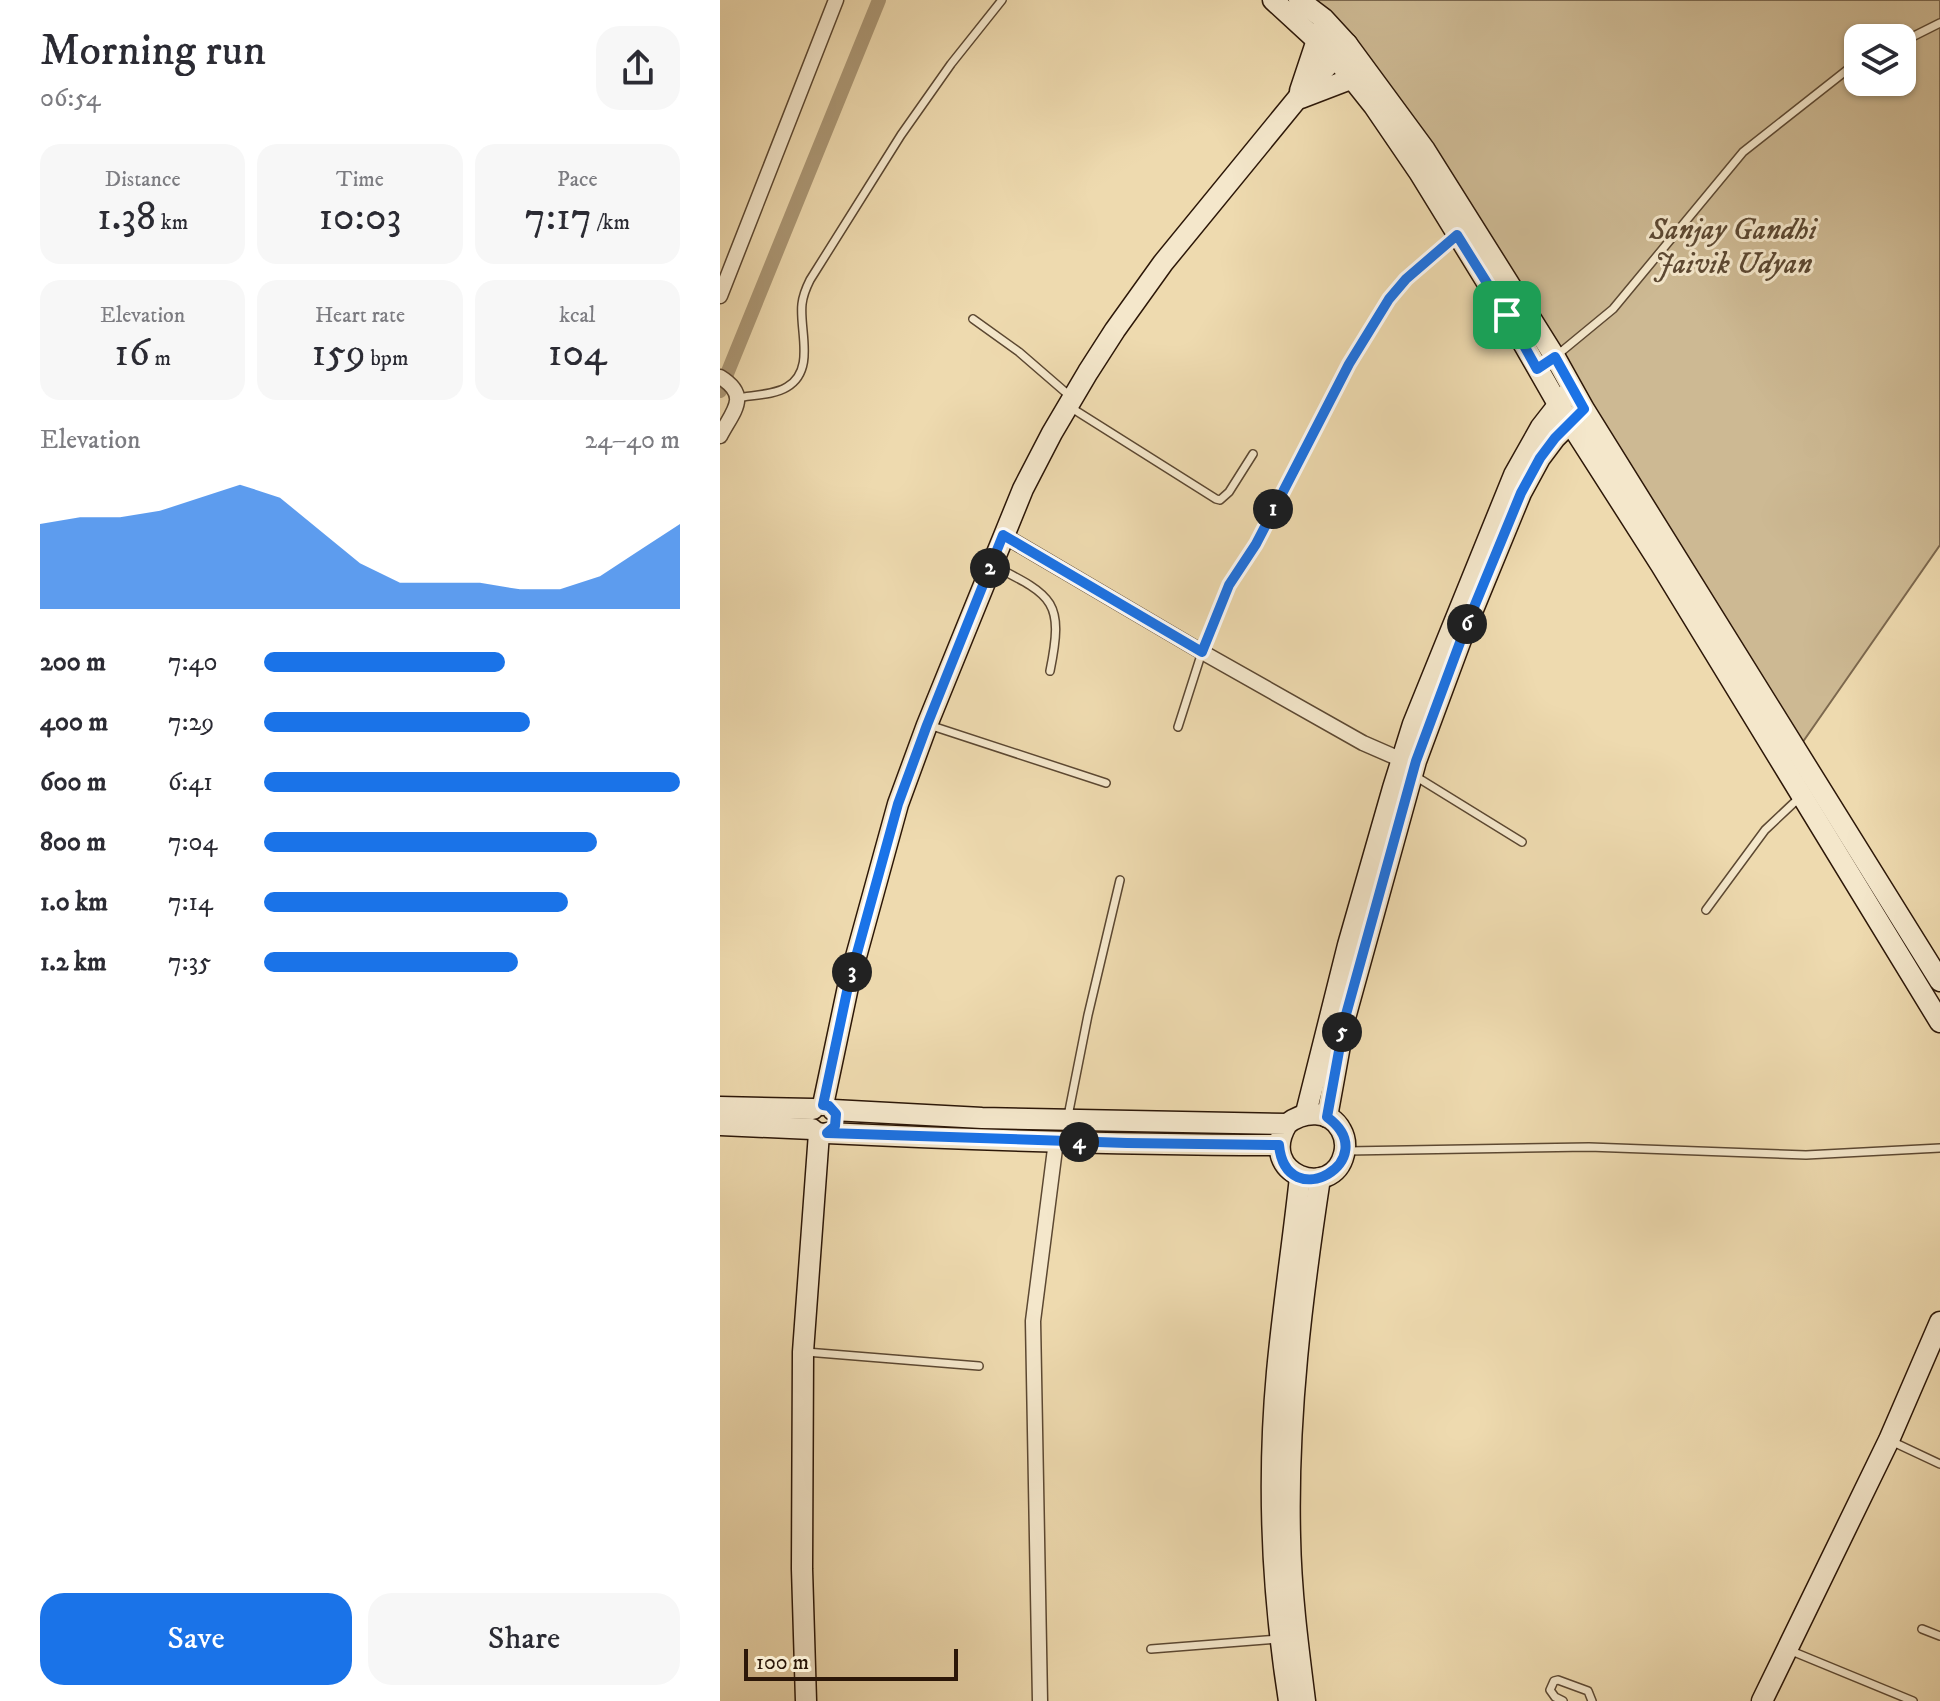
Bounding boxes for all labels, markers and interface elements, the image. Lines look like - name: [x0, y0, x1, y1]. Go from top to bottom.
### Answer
- text: Morning run: [40, 24, 266, 79]
- map controls: [1844, 24, 1916, 96]
- button: layers: [1844, 24, 1916, 96]
- button: share: [596, 26, 680, 110]
- text: 06:54: [40, 82, 101, 115]
- text: Distance: [105, 166, 181, 193]
- text: Time: [336, 166, 384, 193]
- text: Pace: [557, 166, 598, 193]
- text: 1.38: [97, 193, 156, 243]
- text: 10:03: [319, 193, 401, 243]
- text: 7:17: [525, 193, 592, 243]
- text: km: [156, 209, 188, 236]
- text: /km: [592, 209, 630, 236]
- park label: Sanjay Gandhi Jaivik Udyan: [1648, 212, 1819, 283]
- pin: [1473, 281, 1541, 349]
- icon: arrive: [1485, 293, 1529, 337]
- text: Elevation: [100, 302, 185, 329]
- text: Heart rate: [315, 302, 405, 329]
- text: kcal: [559, 302, 595, 329]
- text: 16: [114, 329, 150, 379]
- text: 159: [312, 329, 366, 379]
- text: 104: [548, 329, 607, 379]
- text: m: [150, 345, 171, 372]
- text: bpm: [366, 345, 408, 372]
- text: Elevation: [40, 424, 141, 457]
- text: 24–40 m: [585, 424, 680, 457]
- pin: 1: [1253, 489, 1293, 529]
- text: 1: [1269, 495, 1277, 522]
- pin: 2: [970, 548, 1010, 588]
- text: 2: [985, 554, 995, 581]
- pin: 6: [1447, 604, 1487, 644]
- text: 6: [1461, 610, 1473, 637]
- text: 200 m: [40, 646, 106, 679]
- text: 7:40: [168, 646, 217, 679]
- text: 400 m: [40, 706, 108, 739]
- text: 7:29: [168, 706, 214, 739]
- text: 600 m: [40, 766, 107, 799]
- text: 6:41: [168, 766, 213, 799]
- text: 800 m: [40, 826, 106, 859]
- text: 7:04: [168, 826, 217, 859]
- text: 1.0 km: [40, 886, 108, 919]
- text: 7:14: [168, 886, 213, 919]
- text: 1.2 km: [40, 946, 106, 979]
- text: 7:35: [168, 946, 211, 979]
- pin: 3: [832, 952, 872, 992]
- text: 3: [848, 958, 856, 985]
- pin: 5: [1322, 1012, 1362, 1052]
- text: 5: [1337, 1018, 1347, 1045]
- pin: 4: [1059, 1122, 1099, 1162]
- text: 4: [1073, 1128, 1085, 1155]
- button: Save: [40, 1593, 352, 1685]
- button: Share: [368, 1593, 680, 1685]
- scale bar: [744, 1645, 958, 1681]
- text: 100 m: [756, 1649, 809, 1676]

